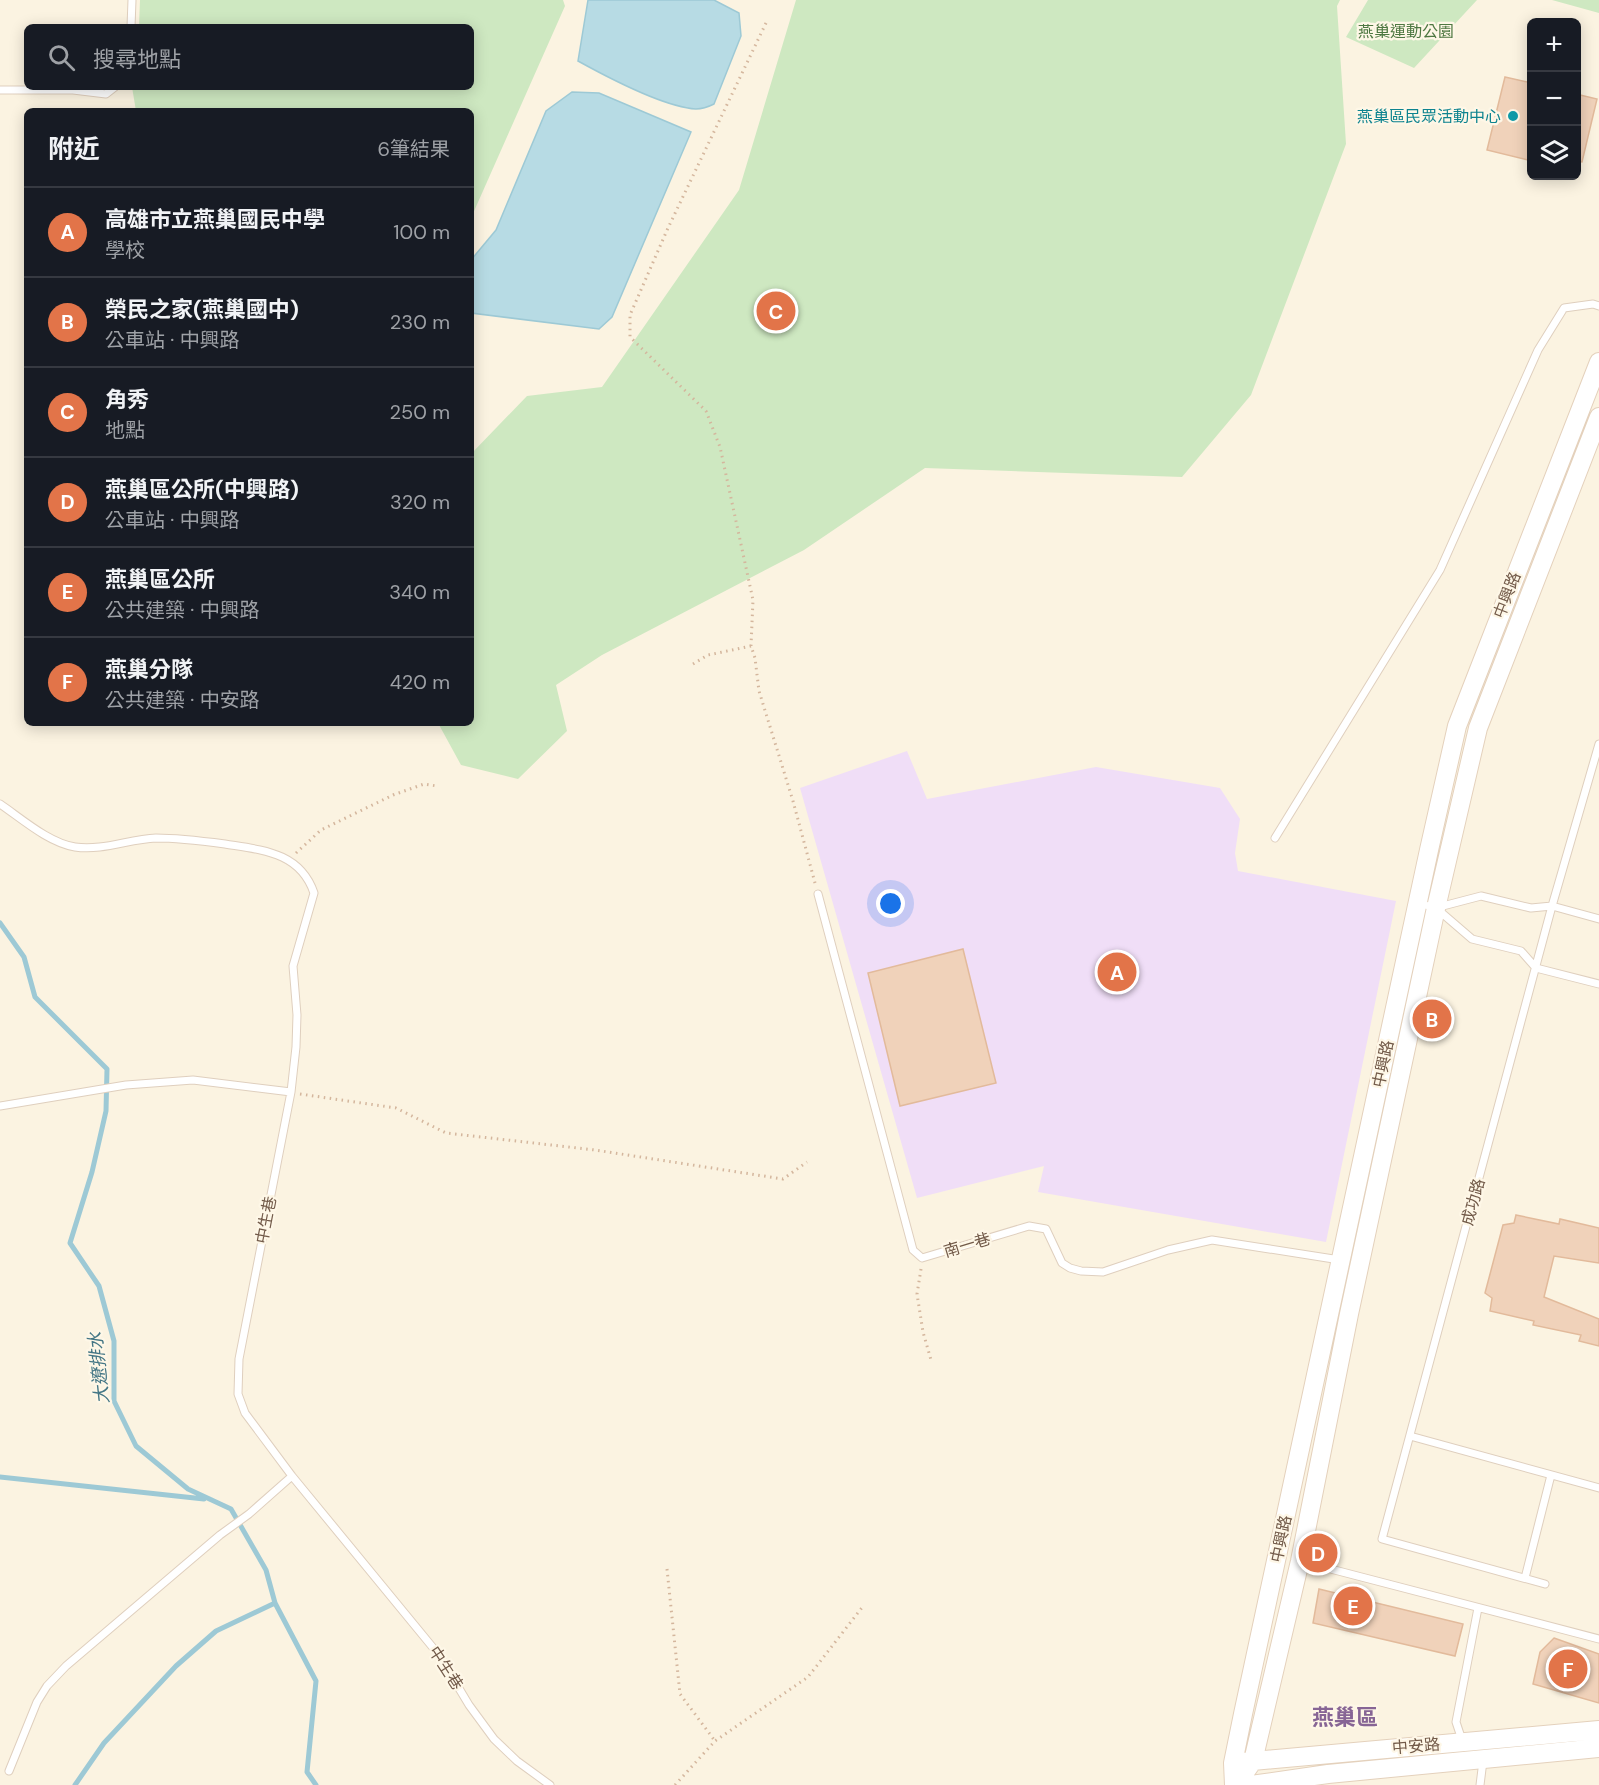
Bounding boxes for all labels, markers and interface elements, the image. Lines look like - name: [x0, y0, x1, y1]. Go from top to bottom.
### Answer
- map controls: [1527, 18, 1581, 180]
- button: +: [1527, 18, 1581, 72]
- park label: 燕巢運動公園: [1358, 21, 1454, 42]
- search box: [24, 24, 474, 90]
- icon: search: [45, 41, 78, 74]
- text: 搜尋地點: [93, 45, 181, 74]
- button: −: [1527, 72, 1581, 126]
- place label: 燕巢區民眾活動中心: [1357, 106, 1501, 127]
- marker: 燕巢區民眾活動中心: [1506, 109, 1520, 123]
- button: layers: [1527, 126, 1581, 180]
- text: 附近: [48, 132, 100, 166]
- text: 6筆結果: [377, 136, 450, 162]
- text: 高雄市立燕巢國民中學: [105, 205, 325, 234]
- text: A: [60, 219, 75, 245]
- text: 100 m: [393, 219, 450, 245]
- text: 學校: [105, 237, 145, 263]
- pin: C: [756, 288, 796, 334]
- text: 榮民之家(燕巢國中): [105, 295, 299, 324]
- text: B: [61, 309, 74, 335]
- text: 230 m: [390, 309, 450, 335]
- text: 公車站 · 中興路: [105, 327, 240, 353]
- text: 角秀: [105, 385, 149, 414]
- text: C: [60, 399, 75, 425]
- text: 250 m: [389, 399, 450, 425]
- text: 地點: [105, 417, 145, 443]
- text: 燕巢區公所(中興路): [105, 475, 299, 504]
- text: D: [60, 489, 75, 515]
- text: 320 m: [390, 489, 450, 515]
- text: 公車站 · 中興路: [105, 507, 240, 533]
- text: 燕巢區公所: [105, 565, 215, 594]
- street label: 中興路: [1489, 569, 1525, 621]
- text: E: [62, 579, 73, 605]
- text: 340 m: [389, 579, 450, 605]
- text: 公共建築 · 中興路: [105, 597, 260, 623]
- text: 燕巢分隊: [105, 655, 193, 684]
- text: F: [62, 669, 73, 695]
- text: 420 m: [390, 669, 450, 695]
- text: 公共建築 · 中安路: [105, 687, 260, 713]
- your location: [876, 889, 905, 918]
- pin: A: [1098, 950, 1136, 994]
- pin: B: [1412, 996, 1452, 1042]
- street label: 中興路: [1368, 1038, 1398, 1090]
- street label: 成功路: [1457, 1176, 1489, 1228]
- street label: 中生巷: [251, 1194, 281, 1246]
- street label: 南一巷: [941, 1228, 993, 1262]
- water label: 大遼排水: [83, 1330, 115, 1405]
- street label: 中興路: [1266, 1513, 1296, 1565]
- pin: D: [1298, 1530, 1338, 1576]
- pin: E: [1334, 1584, 1372, 1628]
- street label: 中生巷: [424, 1642, 468, 1694]
- pin: F: [1548, 1646, 1588, 1692]
- district label: 燕巢區: [1312, 1703, 1378, 1732]
- street label: 中安路: [1391, 1733, 1441, 1759]

